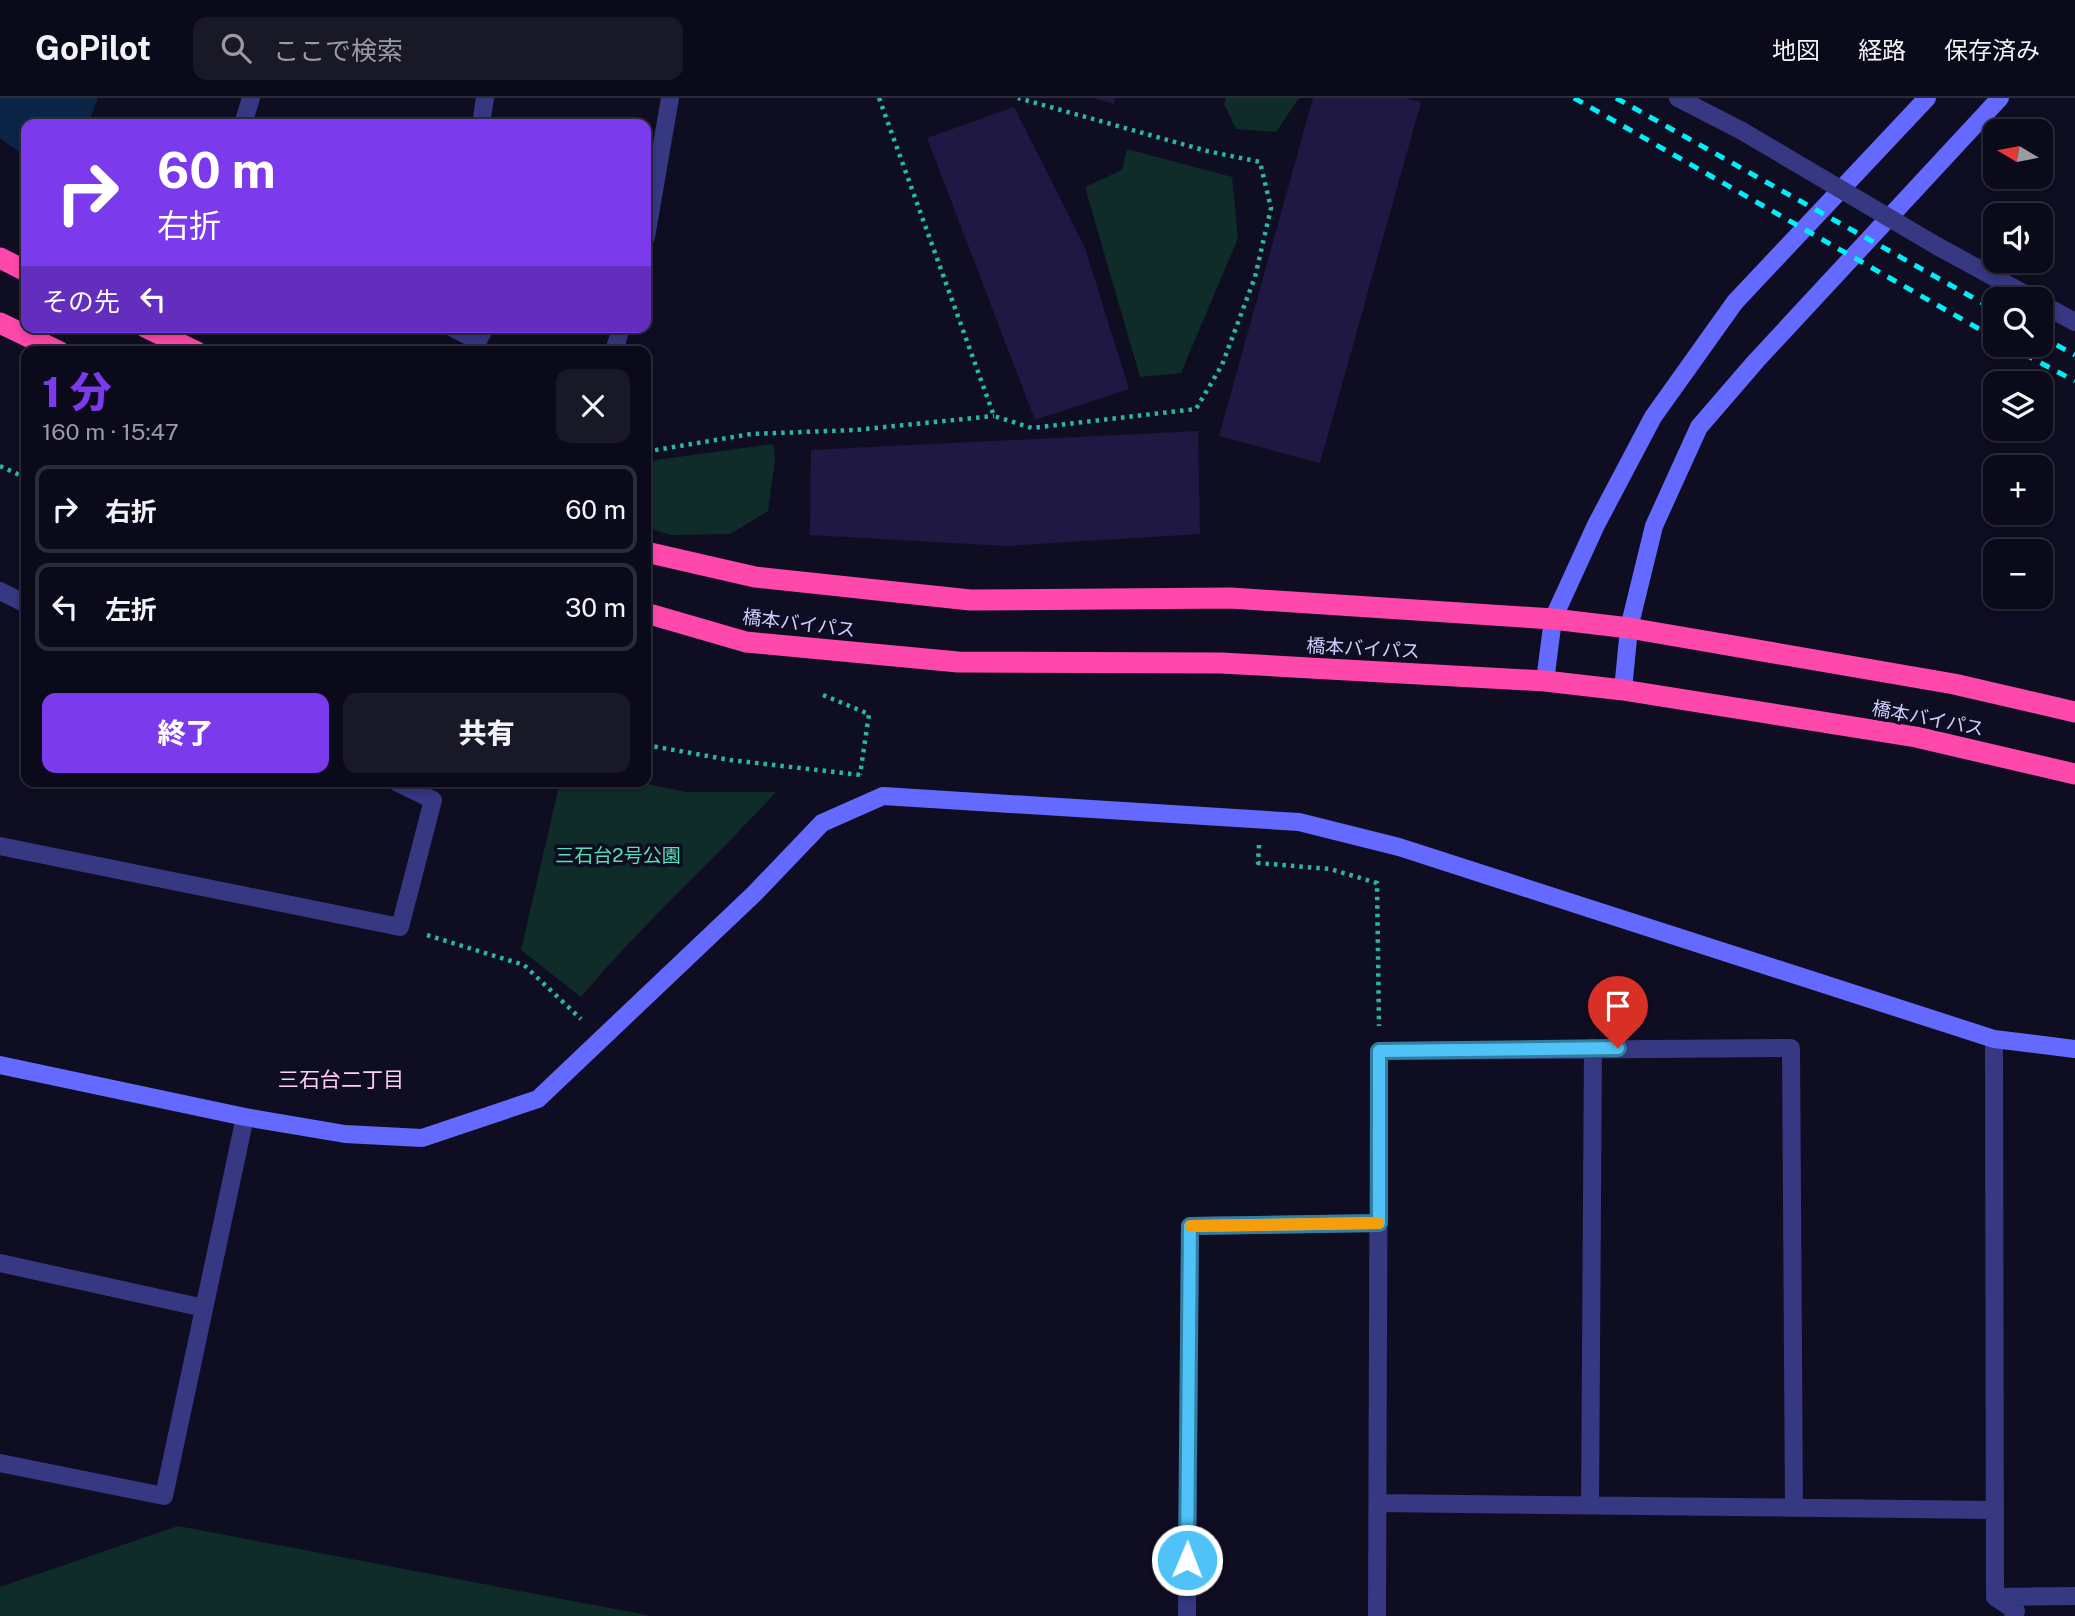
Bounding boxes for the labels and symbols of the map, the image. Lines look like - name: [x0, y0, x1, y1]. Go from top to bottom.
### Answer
- north arrow: [1983, 119, 2053, 189]
- street label: 橋本バイパス: [741, 605, 857, 641]
- street label: 橋本バイパス: [1306, 634, 1420, 662]
- street label: 橋本バイパス: [1870, 696, 1986, 740]
- park label: 三石台2号公園: [555, 844, 681, 866]
- pin: [1588, 976, 1648, 1048]
- district label: 三石台二丁目: [278, 1067, 404, 1092]
- position arrow: [1150, 1523, 1224, 1597]

